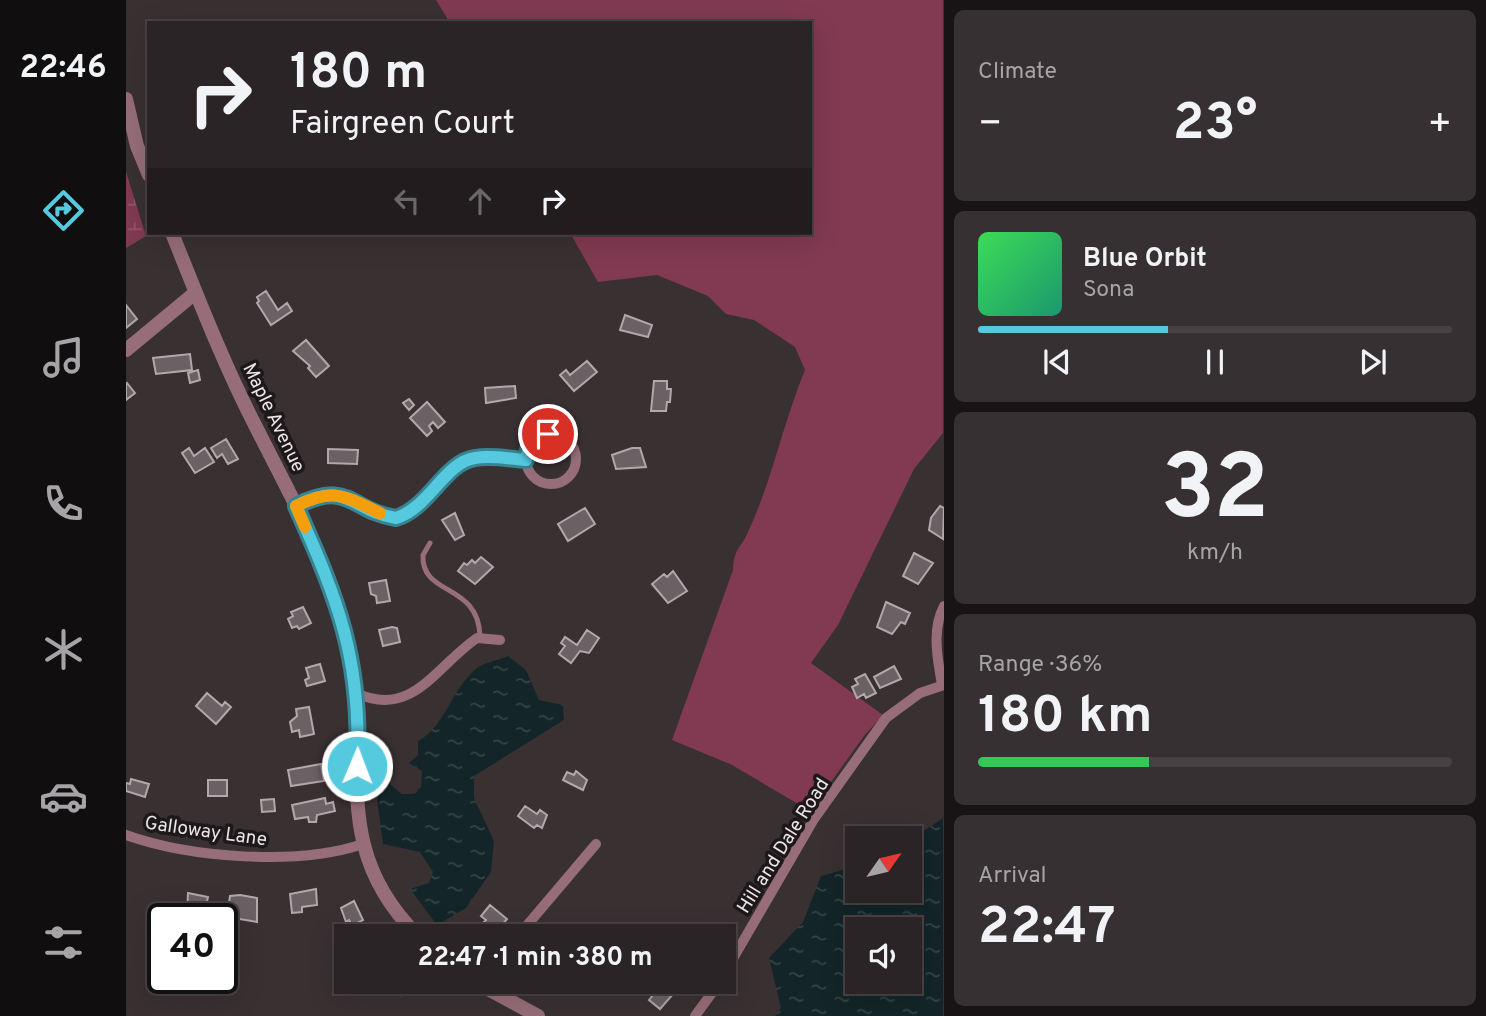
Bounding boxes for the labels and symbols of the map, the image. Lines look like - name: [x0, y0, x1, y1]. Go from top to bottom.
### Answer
- street label: Maple Avenue: [237, 360, 310, 476]
- pin: [518, 404, 578, 464]
- position arrow: [320, 729, 394, 803]
- street label: Hill and Dale Road: [732, 774, 835, 918]
- street label: Galloway Lane: [143, 812, 268, 852]
- north arrow: [845, 826, 922, 903]
- speed limit sign: 40: [147, 903, 238, 994]

